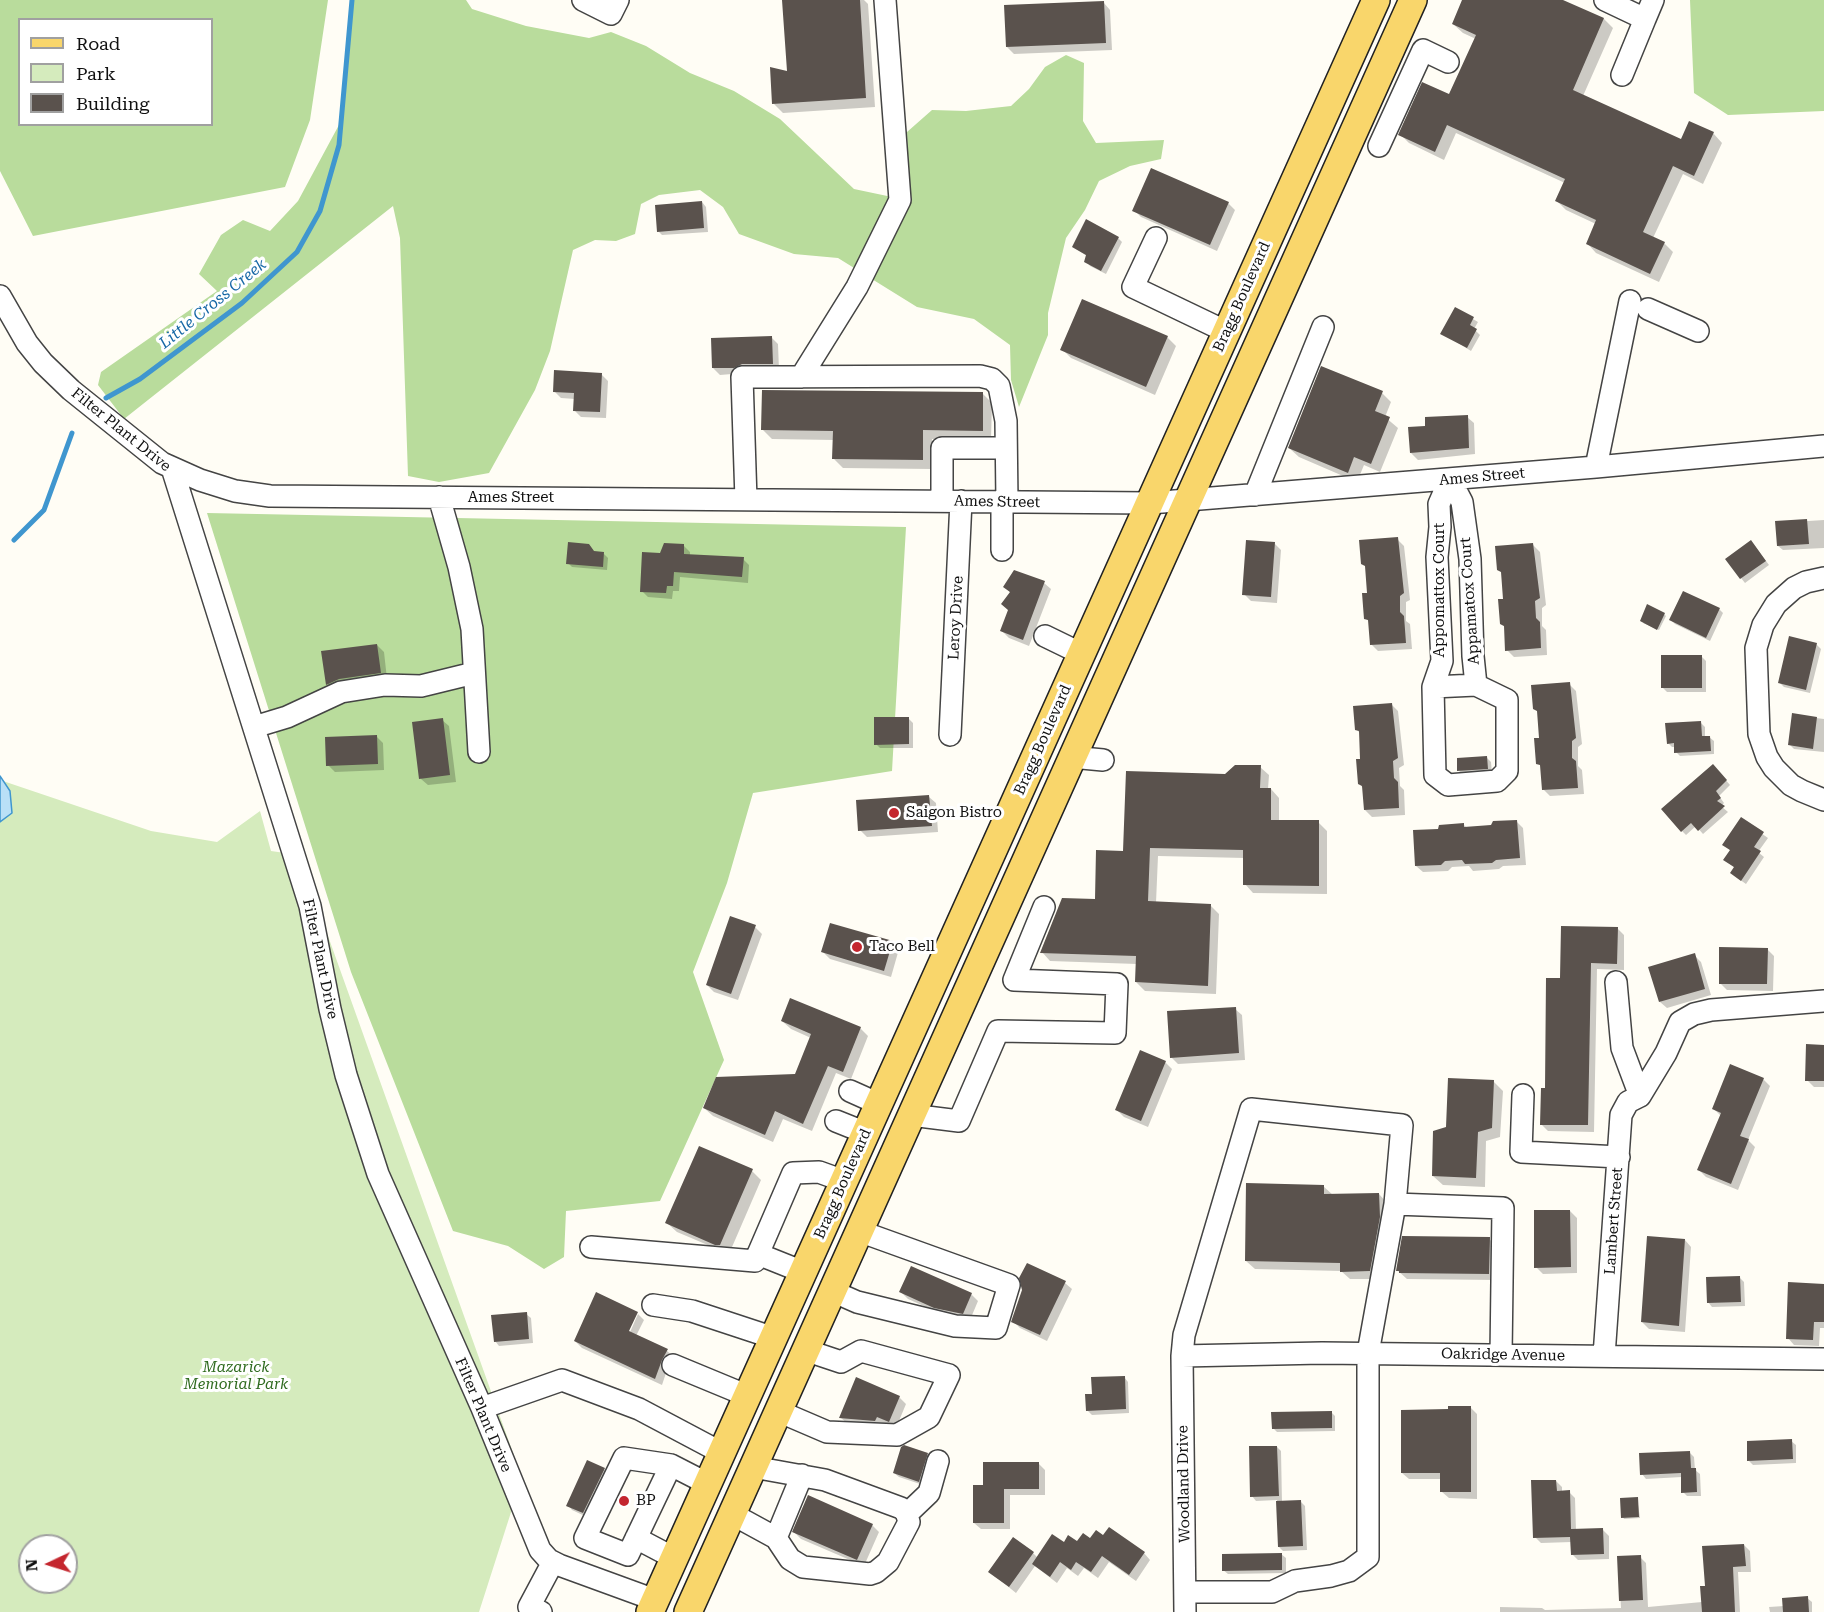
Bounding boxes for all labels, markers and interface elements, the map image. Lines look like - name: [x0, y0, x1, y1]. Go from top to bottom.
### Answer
- legend: [18, 18, 213, 126]
- text: Road: [76, 33, 120, 54]
- text: Park: [76, 63, 116, 84]
- text: Building: [76, 93, 150, 114]
- street label: Bragg Boulevard: [1210, 239, 1274, 355]
- water label: Little Cross Creek: [156, 255, 270, 353]
- street label: Filter Plant Drive: [68, 384, 174, 476]
- street label: Ames Street: [1438, 464, 1526, 490]
- street label: Ames Street: [468, 489, 554, 507]
- street label: Ames Street: [954, 492, 1040, 512]
- street label: Appomattox Court: [1431, 523, 1449, 657]
- street label: Appamatox Court: [1457, 537, 1483, 665]
- street label: Leroy Drive: [945, 575, 967, 661]
- street label: Bragg Boulevard: [1011, 682, 1075, 798]
- place label: Saigon Bistro: [906, 804, 1002, 822]
- marker: Saigon Bistro: [887, 806, 901, 820]
- street label: Filter Plant Drive: [298, 897, 342, 1021]
- place label: Taco Bell: [869, 938, 935, 956]
- marker: Taco Bell: [850, 940, 864, 954]
- street label: Bragg Boulevard: [811, 1126, 875, 1242]
- street label: Lambert Street: [1601, 1167, 1627, 1275]
- street label: Oakridge Avenue: [1441, 1345, 1565, 1365]
- street label: Filter Plant Drive: [451, 1355, 515, 1475]
- park label: Mazarick Memorial Park: [184, 1359, 288, 1394]
- street label: Woodland Drive: [1174, 1425, 1194, 1543]
- place label: BP: [636, 1492, 656, 1510]
- marker: BP: [617, 1494, 631, 1508]
- north arrow: [18, 1534, 78, 1594]
- text: N: [22, 1558, 41, 1572]

